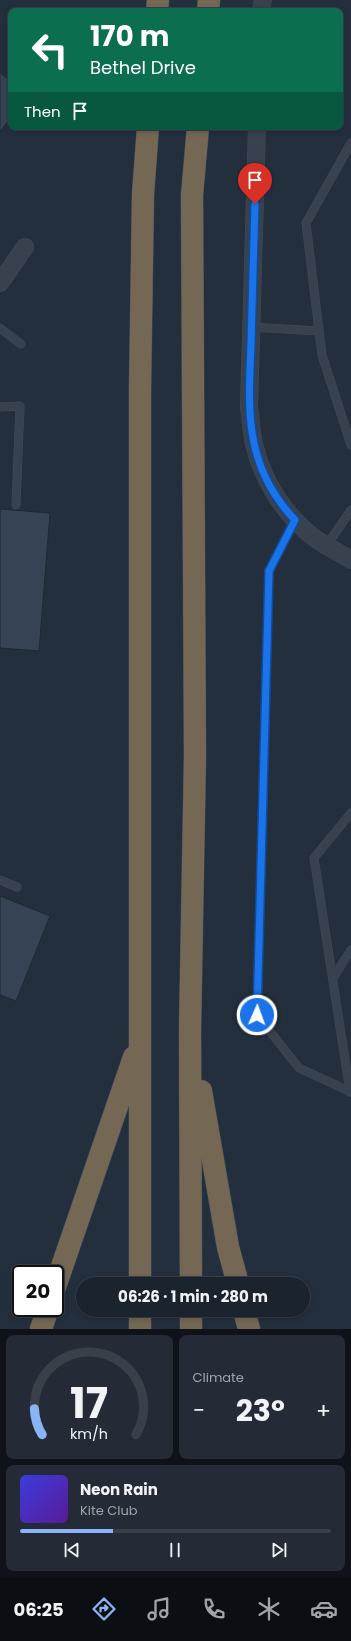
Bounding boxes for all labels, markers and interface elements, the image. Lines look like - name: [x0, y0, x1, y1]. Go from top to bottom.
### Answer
- text: 170 m: [90, 17, 169, 56]
- icon: left: [24, 24, 76, 76]
- text: Bethel Drive: [90, 55, 196, 80]
- icon: arrive: [69, 100, 91, 122]
- text: Then: [24, 101, 61, 122]
- pin: [238, 163, 272, 204]
- icon: arrive: [244, 169, 266, 191]
- position arrow: [236, 994, 278, 1036]
- speed limit sign: 20: [12, 1265, 64, 1317]
- text: 06:26 · 1 min · 280 m: [118, 1286, 268, 1307]
- text: Climate: [193, 1368, 244, 1387]
- text: 17: [70, 1374, 108, 1433]
- text: 23°: [236, 1389, 285, 1432]
- text: −: [193, 1395, 205, 1426]
- text: +: [316, 1395, 331, 1426]
- text: km/h: [70, 1424, 108, 1444]
- text: Neon Rain: [80, 1479, 158, 1500]
- text: Kite Club: [80, 1501, 138, 1520]
- icon: previous: [61, 1539, 83, 1561]
- icon: pause: [164, 1539, 186, 1561]
- icon: next: [268, 1539, 290, 1561]
- icon: directions: [90, 1595, 118, 1623]
- icon: music: [145, 1595, 173, 1623]
- icon: phone: [200, 1595, 228, 1623]
- icon: climate: [255, 1595, 283, 1623]
- icon: car: [310, 1595, 338, 1623]
- text: 06:25: [13, 1597, 64, 1622]

